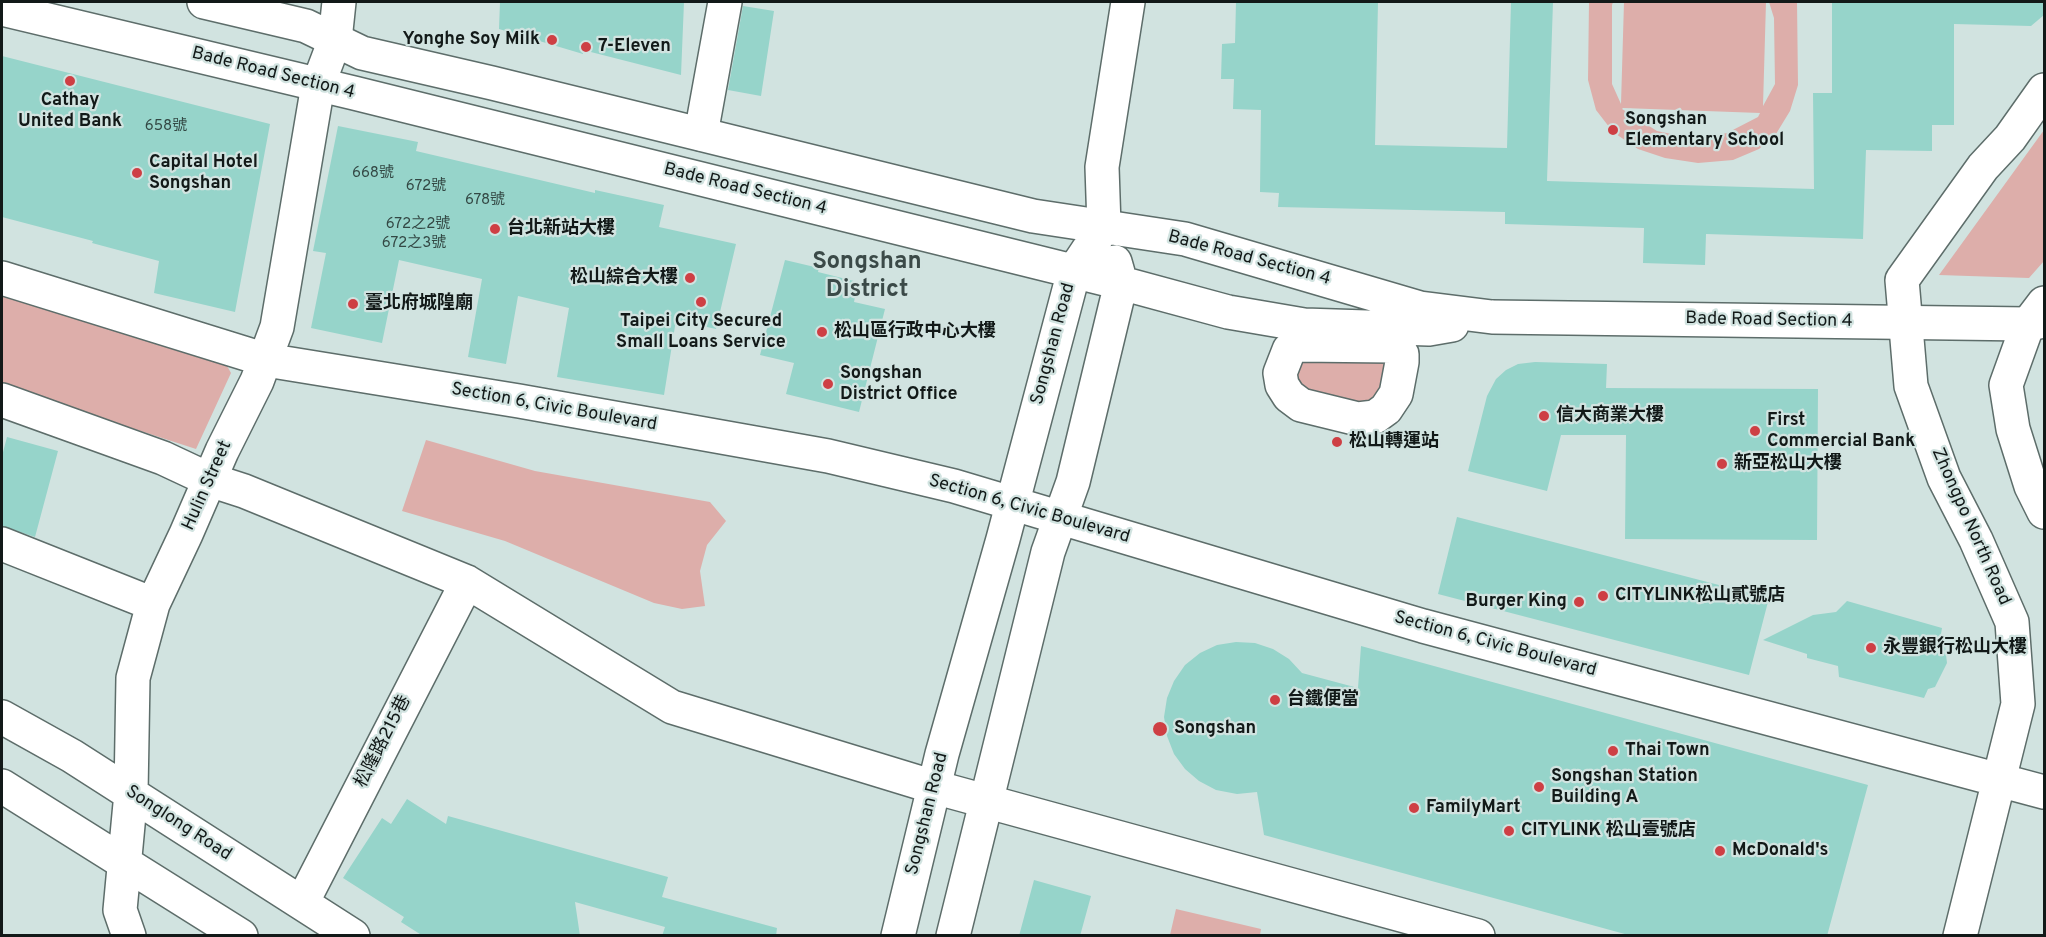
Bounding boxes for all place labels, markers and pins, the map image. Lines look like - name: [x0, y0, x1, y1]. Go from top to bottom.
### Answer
- place label: Yonghe Soy Milk: [403, 29, 540, 51]
- marker: Yonghe Soy Milk: [545, 33, 559, 47]
- place label: 7-Eleven: [598, 36, 671, 58]
- marker: 7-Eleven: [579, 40, 593, 54]
- marker: Cathay United Bank: [63, 74, 77, 88]
- place label: Cathay United Bank: [18, 90, 122, 132]
- place label: Songshan Elementary School: [1625, 109, 1784, 152]
- marker: Songshan Elementary School: [1606, 123, 1620, 137]
- place label: Capital Hotel Songshan: [149, 152, 258, 195]
- marker: Capital Hotel Songshan: [130, 166, 144, 180]
- place label: 台北新站大樓: [507, 218, 615, 240]
- marker: 台北新站大樓: [488, 222, 502, 236]
- place label: 松山綜合大樓: [570, 267, 678, 289]
- marker: 松山綜合大樓: [683, 271, 697, 285]
- place label: 臺北府城隍廟: [365, 293, 473, 315]
- marker: Taipei City Secured Small Loans Service: [694, 295, 708, 309]
- marker: 臺北府城隍廟: [346, 297, 360, 311]
- place label: Taipei City Secured Small Loans Service: [616, 311, 786, 354]
- place label: 松山區行政中心大樓: [834, 321, 996, 343]
- marker: 松山區行政中心大樓: [815, 325, 829, 339]
- place label: Songshan District Office: [840, 363, 958, 406]
- marker: Songshan District Office: [821, 377, 835, 391]
- place label: 信大商業大樓: [1556, 405, 1664, 427]
- marker: 信大商業大樓: [1537, 409, 1551, 423]
- place label: First Commercial Bank: [1767, 410, 1915, 452]
- marker: First Commercial Bank: [1748, 424, 1762, 438]
- place label: 松山轉運站: [1349, 431, 1439, 453]
- marker: 松山轉運站: [1330, 435, 1344, 449]
- place label: 新亞松山大樓: [1734, 453, 1842, 475]
- marker: 新亞松山大樓: [1715, 457, 1729, 471]
- place label: CITYLINK松山貳號店: [1615, 585, 1785, 607]
- marker: CITYLINK松山貳號店: [1596, 589, 1610, 603]
- place label: Burger King: [1466, 591, 1567, 613]
- marker: Burger King: [1572, 595, 1586, 609]
- place label: 永豐銀行松山大樓: [1883, 637, 2027, 659]
- marker: 永豐銀行松山大樓: [1864, 641, 1878, 655]
- place label: 台鐵便當: [1287, 689, 1359, 711]
- marker: 台鐵便當: [1268, 693, 1282, 707]
- place label: Songshan: [1174, 718, 1256, 740]
- marker: Songshan: [1151, 720, 1169, 738]
- place label: Thai Town: [1625, 740, 1710, 762]
- marker: Thai Town: [1606, 744, 1620, 758]
- place label: Songshan Station Building A: [1551, 766, 1698, 808]
- marker: Songshan Station Building A: [1532, 780, 1546, 794]
- place label: FamilyMart: [1426, 797, 1521, 819]
- marker: FamilyMart: [1407, 801, 1421, 815]
- place label: CITYLINK 松山壹號店: [1521, 820, 1696, 842]
- marker: CITYLINK 松山壹號店: [1502, 824, 1516, 838]
- place label: McDonald's: [1732, 840, 1828, 862]
- marker: McDonald's: [1713, 844, 1727, 858]

